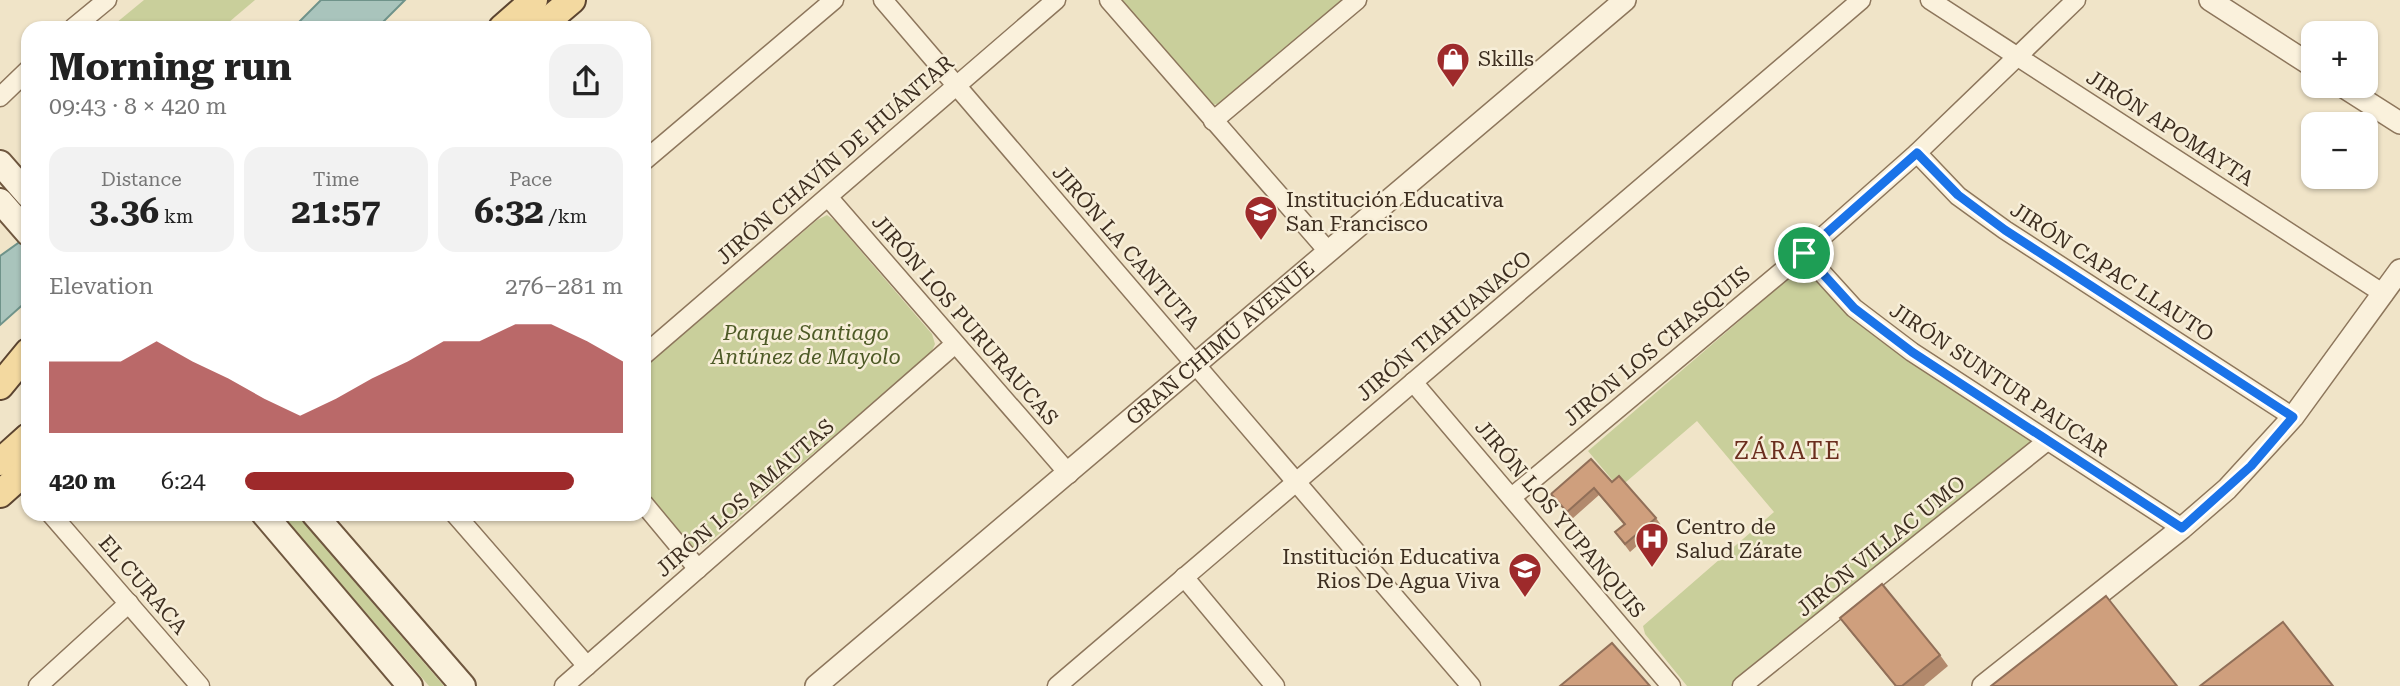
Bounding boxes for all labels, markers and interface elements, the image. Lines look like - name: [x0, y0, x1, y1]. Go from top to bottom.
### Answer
- map controls: [2301, 21, 2378, 189]
- button: +: [2301, 21, 2378, 98]
- shop icon: Skills: [1434, 40, 1472, 89]
- button: share: [549, 44, 623, 118]
- text: Morning run: [49, 45, 292, 89]
- place label: Skills: [1478, 47, 1534, 71]
- street label: JIRÓN CHAVÍN DE HUÁNTAR: [711, 49, 959, 270]
- street label: JIRÓN APOMAYTA: [2082, 64, 2259, 191]
- text: 09:43 · 8 × 420 m: [49, 93, 227, 120]
- button: −: [2301, 112, 2378, 189]
- street label: JIRÓN LA CANTUTA: [1048, 160, 1205, 336]
- text: Distance: [101, 168, 182, 191]
- text: Time: [313, 168, 359, 191]
- text: Pace: [509, 168, 552, 191]
- place label: Institución Educativa San Francisco: [1286, 188, 1504, 236]
- text: 3.36: [89, 191, 159, 232]
- text: 21:57: [291, 191, 381, 232]
- text: 6:32: [474, 191, 544, 232]
- school or university icon: Institución Educativa San Francisco: [1242, 193, 1280, 242]
- street label: JIRÓN CAPAC LLAUTO: [2006, 197, 2219, 347]
- text: km: [159, 205, 193, 228]
- text: /km: [544, 205, 587, 228]
- street label: JIRÓN LOS PURURAUCAS: [867, 209, 1064, 430]
- pin: [1774, 223, 1834, 283]
- icon: arrive: [1785, 234, 1823, 272]
- street label: JIRÓN TIAHUANACO: [1351, 245, 1536, 406]
- street label: GRAN CHIMÚ AVENUE: [1121, 256, 1319, 430]
- street label: JIRÓN LOS CHASQUIS: [1558, 260, 1755, 431]
- text: Elevation: [49, 273, 153, 300]
- text: 276–281 m: [505, 273, 623, 300]
- street label: JIRÓN SUNTUR PAUCAR: [1885, 297, 2114, 462]
- park label: Parque Santiago Antúnez de Mayolo: [709, 321, 901, 369]
- street label: JIRÓN LOS AMAUTAS: [650, 413, 839, 582]
- street label: JIRÓN LOS YUPANQUIS: [1470, 415, 1651, 623]
- district label: ZÁRATE: [1734, 436, 1842, 465]
- text: 420 m: [49, 468, 116, 495]
- text: 6:24: [161, 468, 206, 495]
- street label: JIRÓN VILLAC UMO: [1791, 470, 1970, 621]
- place label: Centro de Salud Zárate: [1676, 515, 1802, 563]
- hospital icon: Centro de Salud Zárate: [1633, 520, 1671, 569]
- street label: EL CURACA: [94, 531, 192, 639]
- place label: Institución Educativa Rios De Agua Viva: [1282, 545, 1501, 593]
- school or university icon: Institución Educativa Rios De Agua Viva: [1506, 550, 1544, 599]

